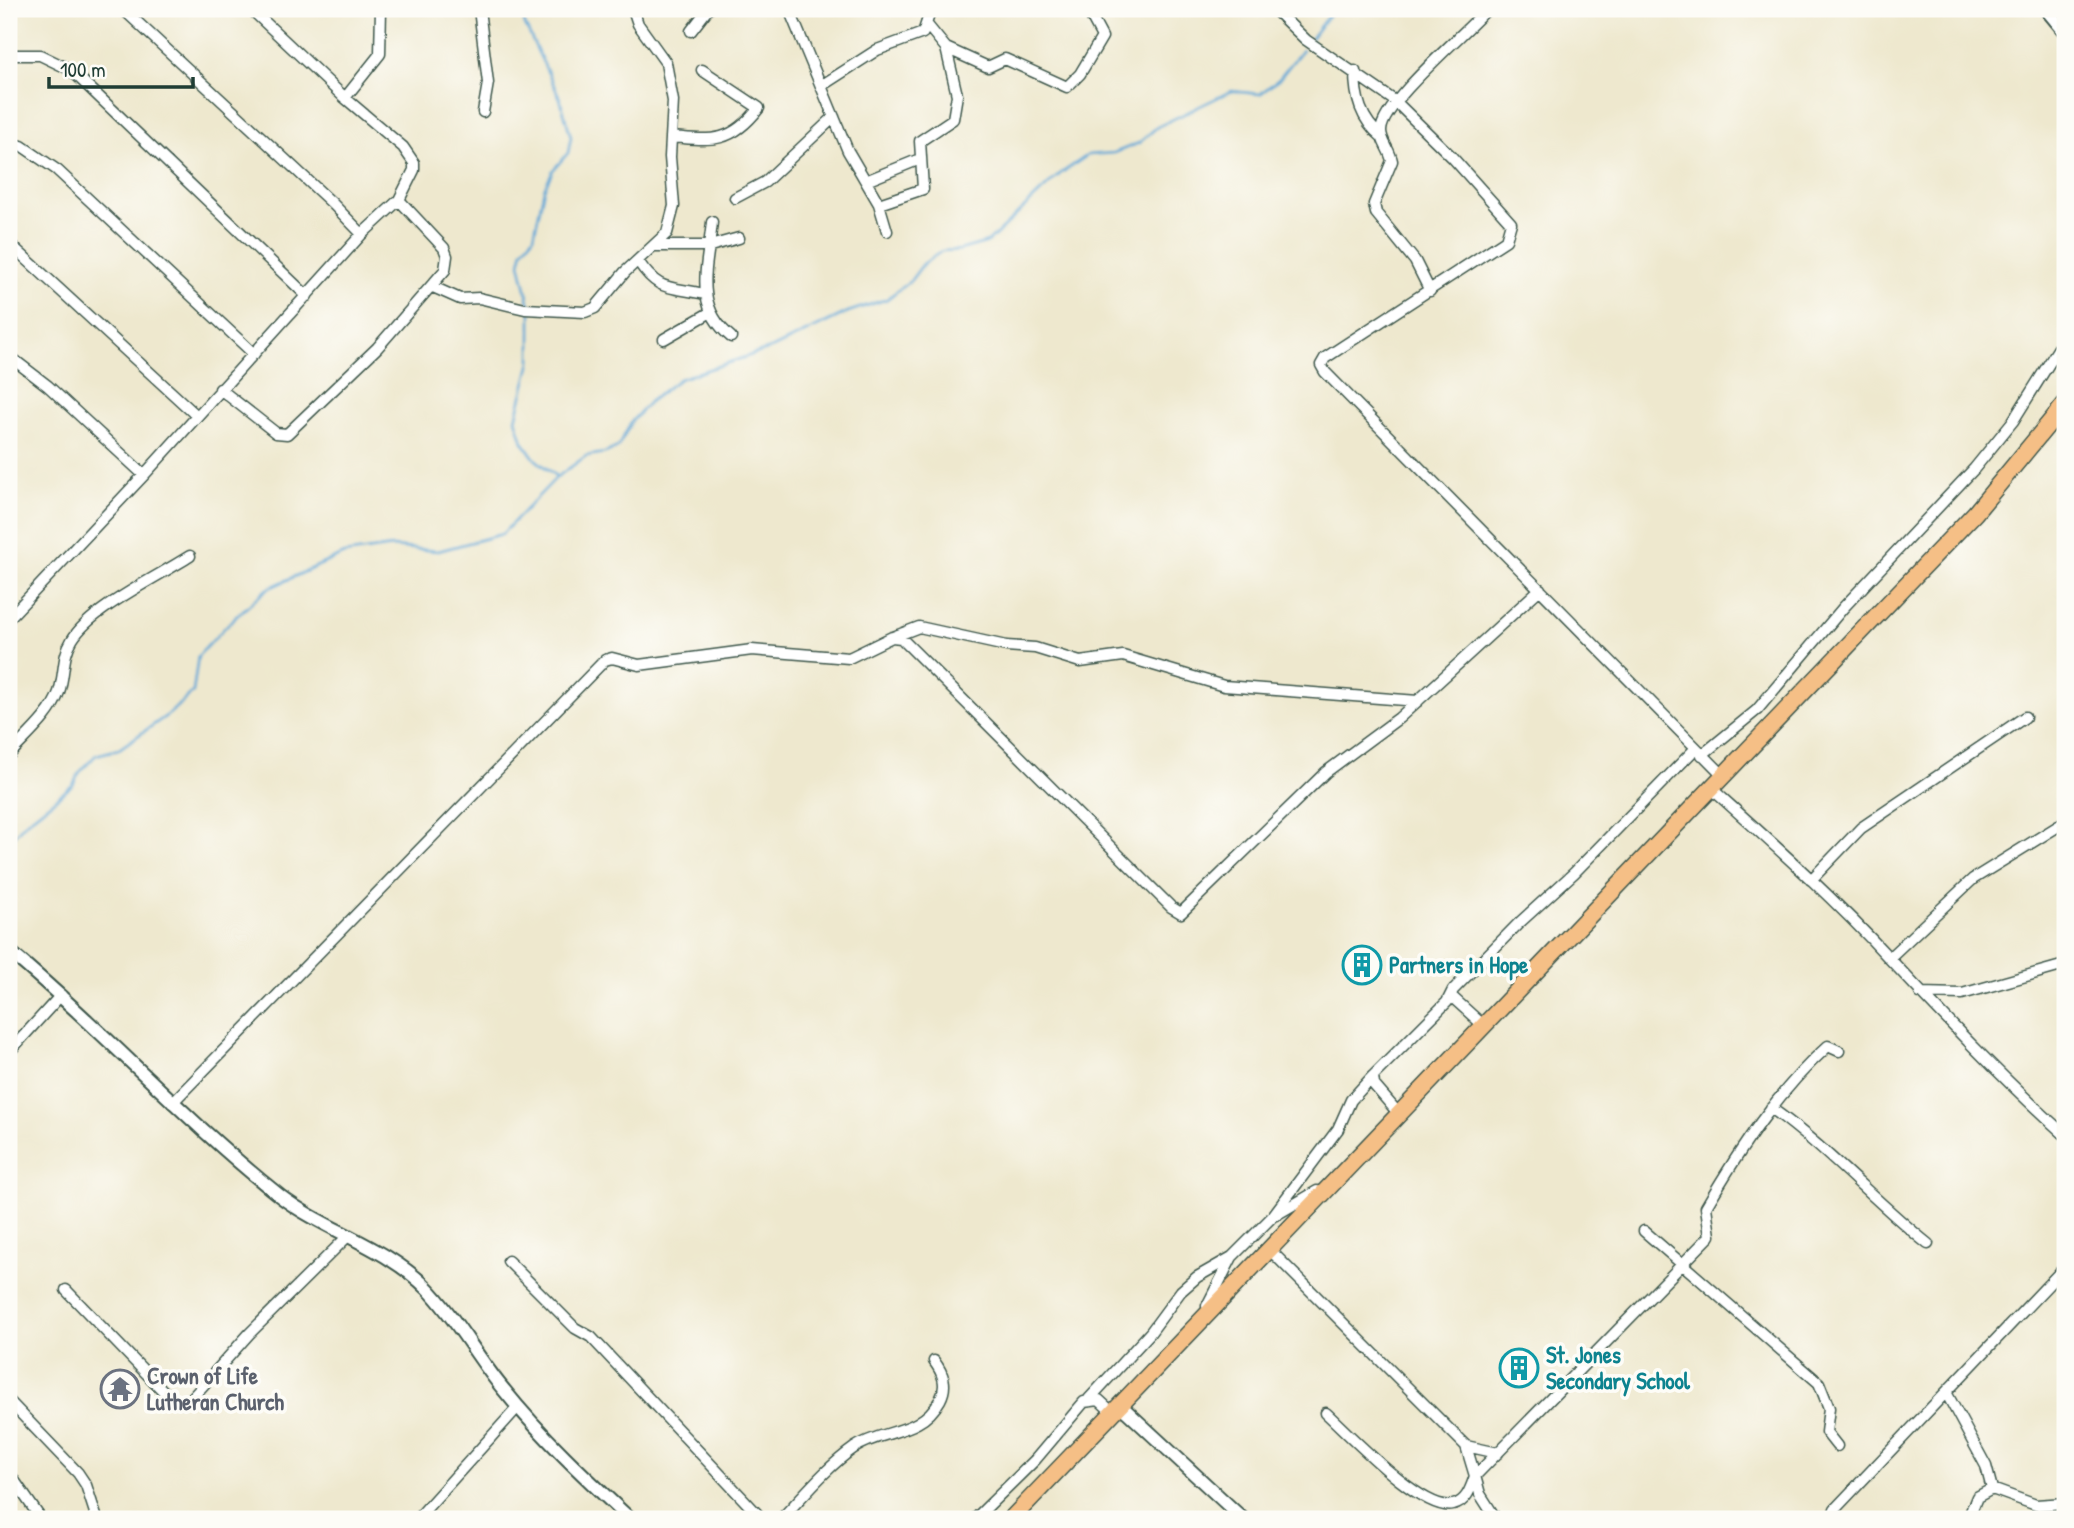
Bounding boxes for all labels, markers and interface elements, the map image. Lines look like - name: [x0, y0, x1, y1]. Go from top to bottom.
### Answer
- scale bar: [49, 46, 192, 90]
- text: 100 m: [60, 55, 106, 84]
- building icon: Partners in Hope: [1341, 944, 1383, 986]
- place label: Partners in Hope: [1389, 949, 1529, 981]
- place label: St. Jones Secondary School: [1546, 1339, 1691, 1397]
- building icon: St. Jones Secondary School: [1498, 1347, 1540, 1389]
- place label: Crown of Life Lutheran Church: [147, 1360, 284, 1417]
- temple icon: Crown of Life Lutheran Church: [99, 1368, 141, 1410]

